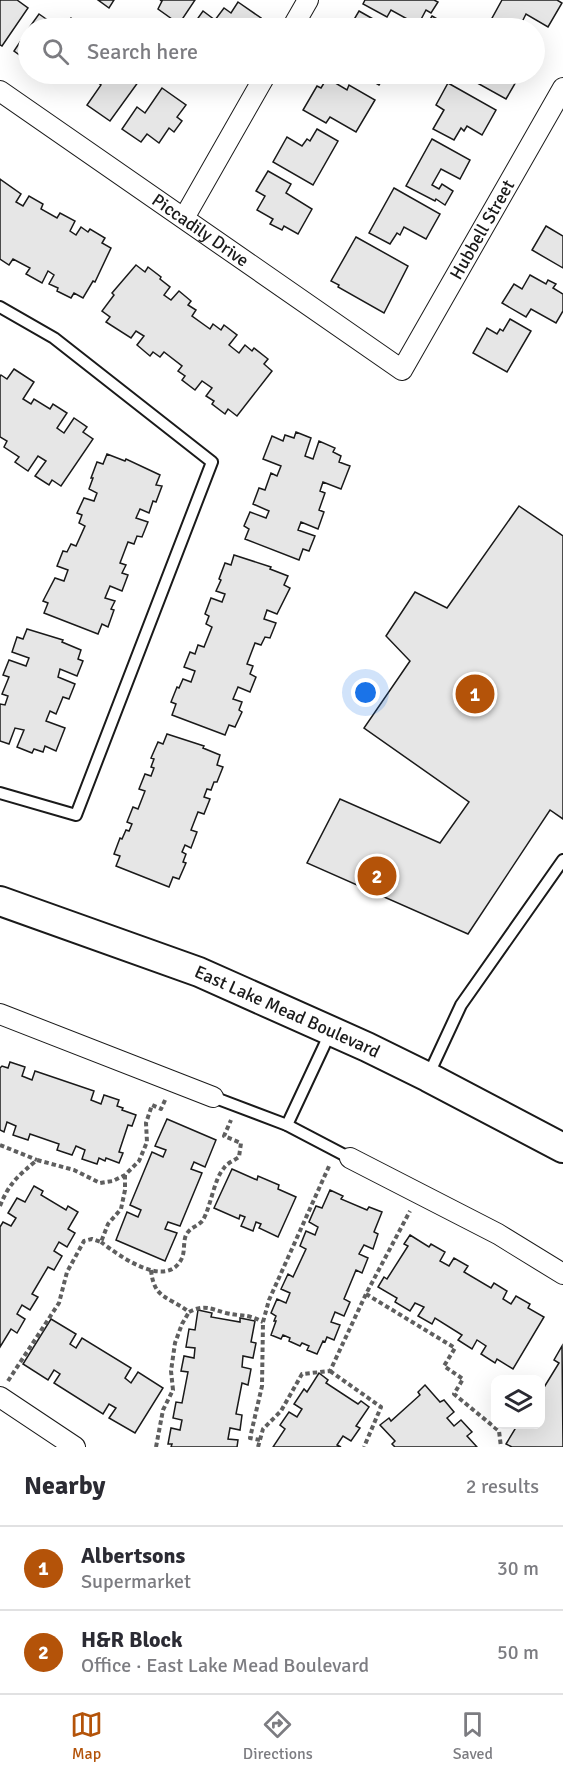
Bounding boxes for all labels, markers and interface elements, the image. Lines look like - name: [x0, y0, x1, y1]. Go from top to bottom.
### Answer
- search box: [18, 18, 545, 84]
- icon: search: [39, 35, 72, 68]
- text: Search here: [87, 38, 198, 65]
- street label: Hubbell Street: [445, 176, 519, 283]
- street label: Piccadily Drive: [148, 189, 253, 271]
- pin: 1: [456, 672, 494, 716]
- your location: [351, 678, 380, 707]
- pin: 2: [358, 854, 397, 898]
- street label: East Lake Mead Boulevard: [191, 960, 384, 1063]
- map controls: [491, 1375, 545, 1429]
- button: layers: [491, 1375, 545, 1429]
- text: Nearby: [24, 1470, 105, 1502]
- text: 2 results: [466, 1474, 539, 1499]
- text: Albertsons: [81, 1542, 185, 1569]
- text: 1: [38, 1556, 49, 1581]
- text: 30 m: [497, 1556, 539, 1581]
- text: Supermarket: [81, 1569, 191, 1594]
- text: H&R Block: [81, 1626, 183, 1653]
- text: 2: [38, 1640, 49, 1665]
- text: 50 m: [497, 1640, 539, 1665]
- text: Office · East Lake Mead Boulevard: [81, 1653, 369, 1678]
- tab: Map: [70, 1708, 103, 1764]
- tab: Directions: [243, 1708, 313, 1764]
- tab: Saved: [453, 1708, 493, 1764]

